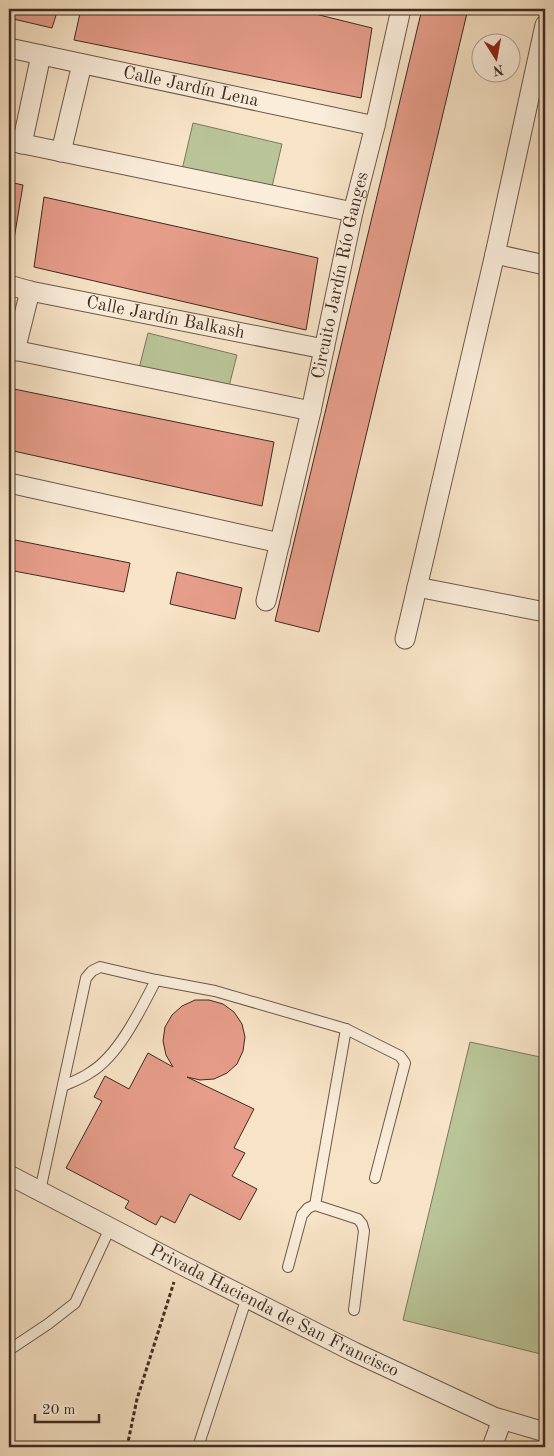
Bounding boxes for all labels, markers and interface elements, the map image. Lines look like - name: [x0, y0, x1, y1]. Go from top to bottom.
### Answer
- north arrow: [472, 32, 522, 82]
- text: N: [491, 62, 505, 78]
- street label: Calle Jardín Lena: [121, 64, 260, 110]
- street label: Circuito Jardín Río Ganges: [309, 170, 372, 380]
- street label: Calle Jardín Balkash: [85, 293, 247, 342]
- street label: Privada Hacienda de San Francisco: [147, 1241, 402, 1381]
- scale bar: [35, 1391, 99, 1423]
- text: 20 m: [42, 1403, 76, 1418]

